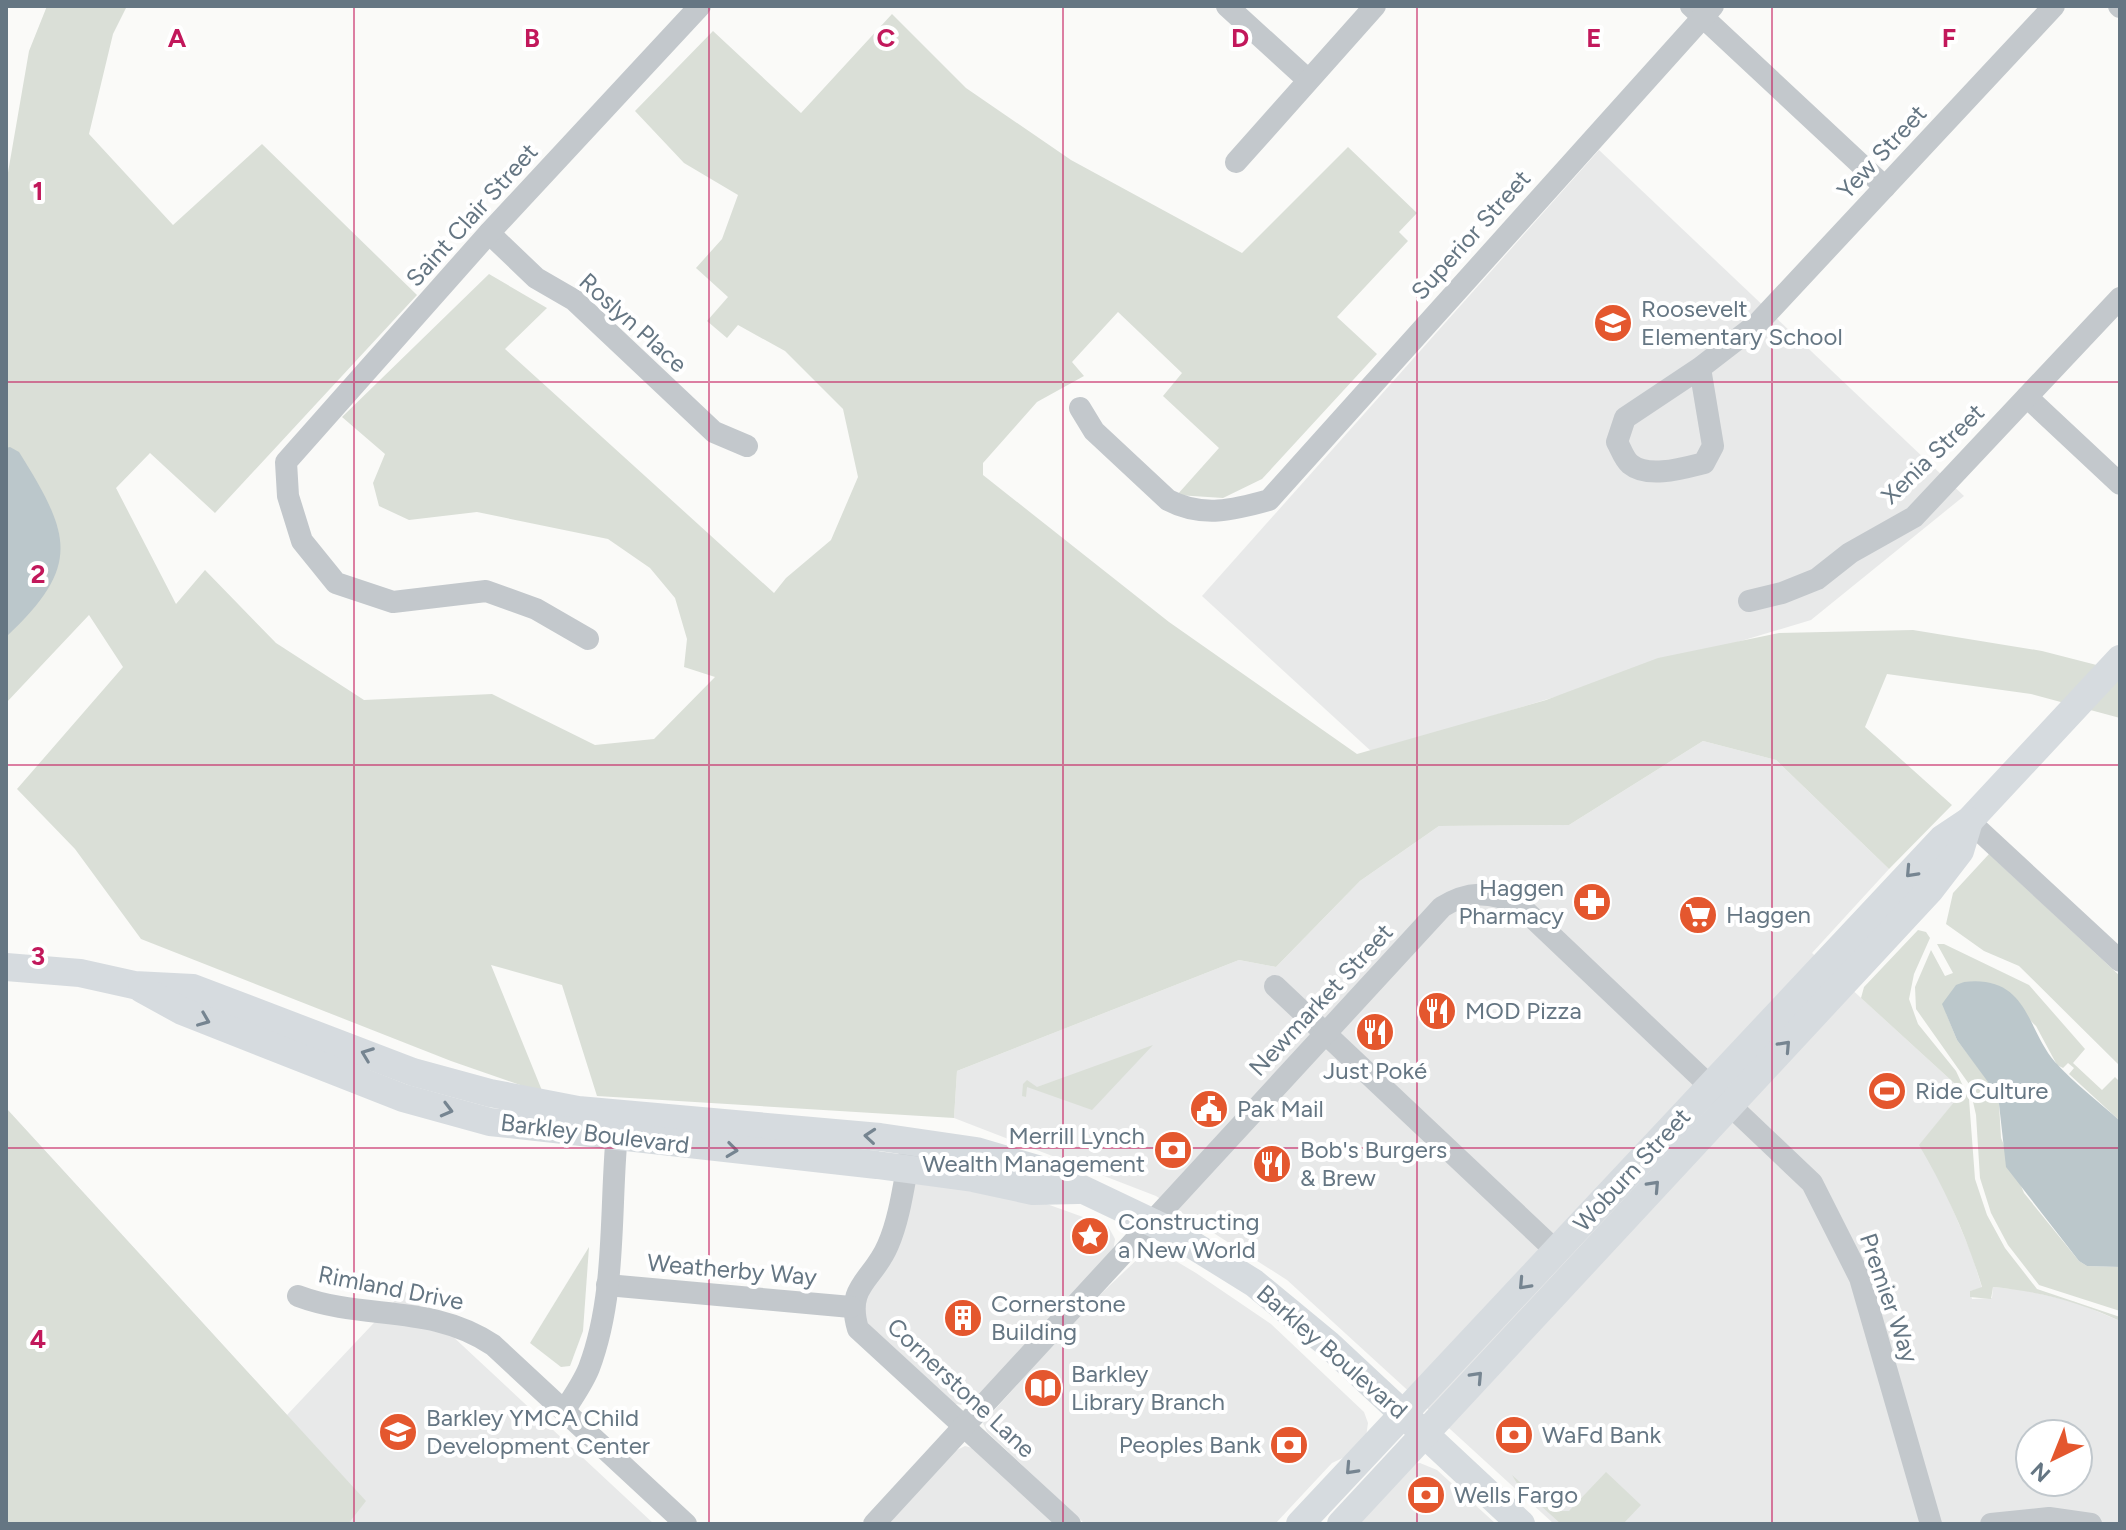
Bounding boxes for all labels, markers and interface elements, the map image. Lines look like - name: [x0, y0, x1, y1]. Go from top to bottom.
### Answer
- text: A: [168, 22, 187, 54]
- text: B: [524, 22, 540, 54]
- text: C: [877, 22, 896, 54]
- text: D: [1231, 22, 1249, 54]
- text: E: [1586, 22, 1602, 54]
- text: F: [1942, 22, 1956, 54]
- street label: Yew Street: [1831, 99, 1932, 205]
- street label: Saint Clair Street: [400, 137, 543, 292]
- street label: Superior Street: [1405, 164, 1536, 305]
- text: 1: [33, 175, 43, 207]
- street label: Roslyn Place: [574, 267, 693, 379]
- place label: Roosevelt Elementary School: [1641, 294, 1843, 351]
- school or university icon: Roosevelt Elementary School: [1592, 302, 1634, 344]
- street label: Xenia Street: [1875, 397, 1990, 510]
- text: 2: [30, 558, 46, 590]
- one-way arrow: [1906, 863, 1920, 877]
- place label: Haggen Pharmacy: [1458, 873, 1564, 930]
- pharmacy icon: Haggen Pharmacy: [1571, 881, 1613, 923]
- supermarket icon: Haggen: [1677, 894, 1719, 936]
- place label: Haggen: [1726, 900, 1811, 929]
- street label: Newmarket Street: [1243, 917, 1399, 1082]
- text: 3: [31, 940, 45, 972]
- restaurant icon: MOD Pizza: [1416, 990, 1458, 1032]
- place label: MOD Pizza: [1465, 996, 1582, 1025]
- one-way arrow: [196, 1010, 210, 1026]
- restaurant icon: Just Poké: [1354, 1011, 1396, 1053]
- one-way arrow: [1775, 1041, 1790, 1055]
- one-way arrow: [361, 1047, 375, 1064]
- place label: Just Poké: [1323, 1056, 1427, 1085]
- sports icon: Ride Culture: [1866, 1070, 1908, 1112]
- place label: Ride Culture: [1915, 1076, 2048, 1105]
- public building icon: Pak Mail: [1188, 1088, 1230, 1130]
- place label: Pak Mail: [1237, 1094, 1324, 1123]
- one-way arrow: [440, 1101, 454, 1117]
- street label: Woburn Street: [1567, 1102, 1696, 1237]
- street label: Barkley Boulevard: [499, 1108, 691, 1159]
- place label: Merrill Lynch Wealth Management: [923, 1121, 1145, 1178]
- one-way arrow: [863, 1128, 876, 1145]
- bank icon: Merrill Lynch Wealth Management: [1152, 1129, 1194, 1171]
- place label: Bob's Burgers & Brew: [1300, 1135, 1447, 1192]
- one-way arrow: [726, 1141, 739, 1158]
- restaurant icon: Bob's Burgers & Brew: [1251, 1143, 1293, 1185]
- one-way arrow: [1645, 1181, 1659, 1196]
- place label: Constructing a New World: [1118, 1207, 1259, 1264]
- place icon: Constructing a New World: [1069, 1215, 1111, 1257]
- street label: Premier Way: [1854, 1229, 1925, 1367]
- street label: Weatherby Way: [646, 1248, 818, 1291]
- street label: Rimland Drive: [316, 1259, 466, 1316]
- one-way arrow: [1520, 1275, 1534, 1290]
- street label: Barkley Boulevard: [1251, 1278, 1414, 1425]
- place label: Cornerstone Building: [991, 1289, 1126, 1346]
- building icon: Cornerstone Building: [942, 1297, 984, 1339]
- street label: Cornerstone Lane: [881, 1312, 1041, 1464]
- text: 4: [30, 1323, 46, 1355]
- place label: Barkley Library Branch: [1071, 1359, 1225, 1416]
- library icon: Barkley Library Branch: [1022, 1367, 1064, 1409]
- one-way arrow: [1468, 1372, 1483, 1386]
- place label: Barkley YMCA Child Development Center: [426, 1403, 650, 1460]
- school or university icon: Barkley YMCA Child Development Center: [377, 1411, 419, 1453]
- bank icon: WaFd Bank: [1493, 1414, 1535, 1456]
- north arrow: [2014, 1418, 2094, 1498]
- place label: WaFd Bank: [1542, 1420, 1661, 1449]
- bank icon: Peoples Bank: [1268, 1424, 1310, 1466]
- place label: Peoples Bank: [1119, 1430, 1261, 1459]
- text: N: [2025, 1457, 2056, 1488]
- one-way arrow: [1346, 1460, 1361, 1474]
- bank icon: Wells Fargo: [1405, 1474, 1447, 1516]
- place label: Wells Fargo: [1454, 1480, 1578, 1509]

